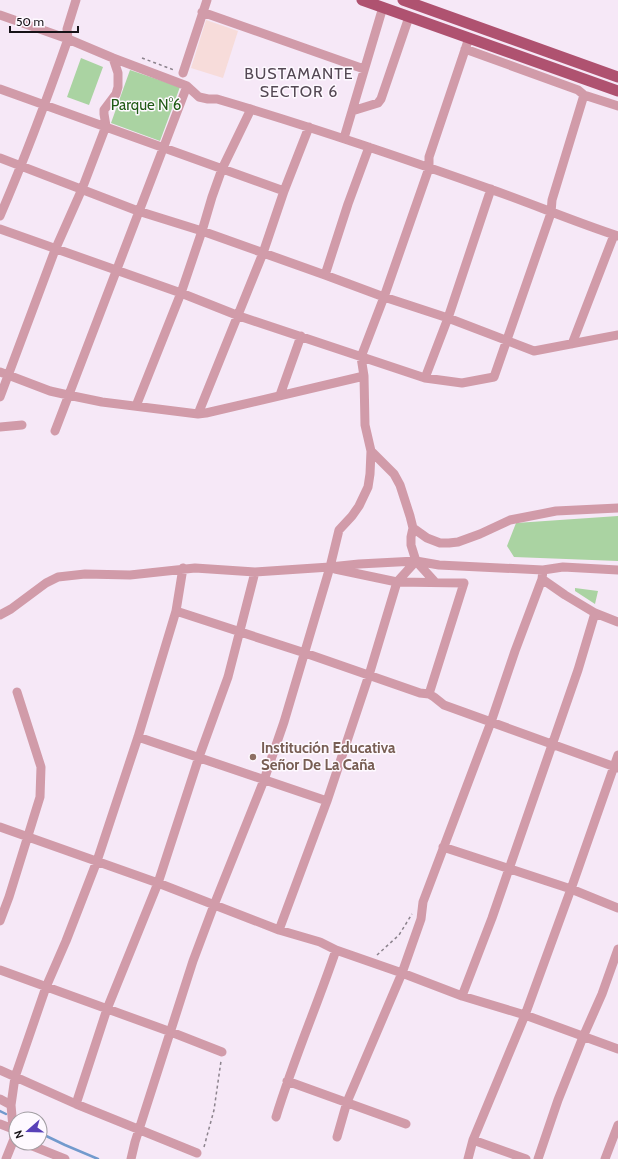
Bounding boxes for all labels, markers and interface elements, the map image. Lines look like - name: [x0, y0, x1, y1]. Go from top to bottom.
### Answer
- scale bar: [10, 8, 78, 34]
- text: 50 m: [16, 14, 44, 29]
- district label: BUSTAMANTE SECTOR 6: [244, 64, 354, 101]
- park label: Parque N°6: [111, 96, 181, 114]
- place label: Institución Educativa Señor De La Caña: [261, 739, 396, 774]
- marker: Institución Educativa Señor De La Caña: [248, 752, 258, 762]
- north arrow: [8, 1111, 48, 1151]
- text: N: [11, 1128, 27, 1140]

